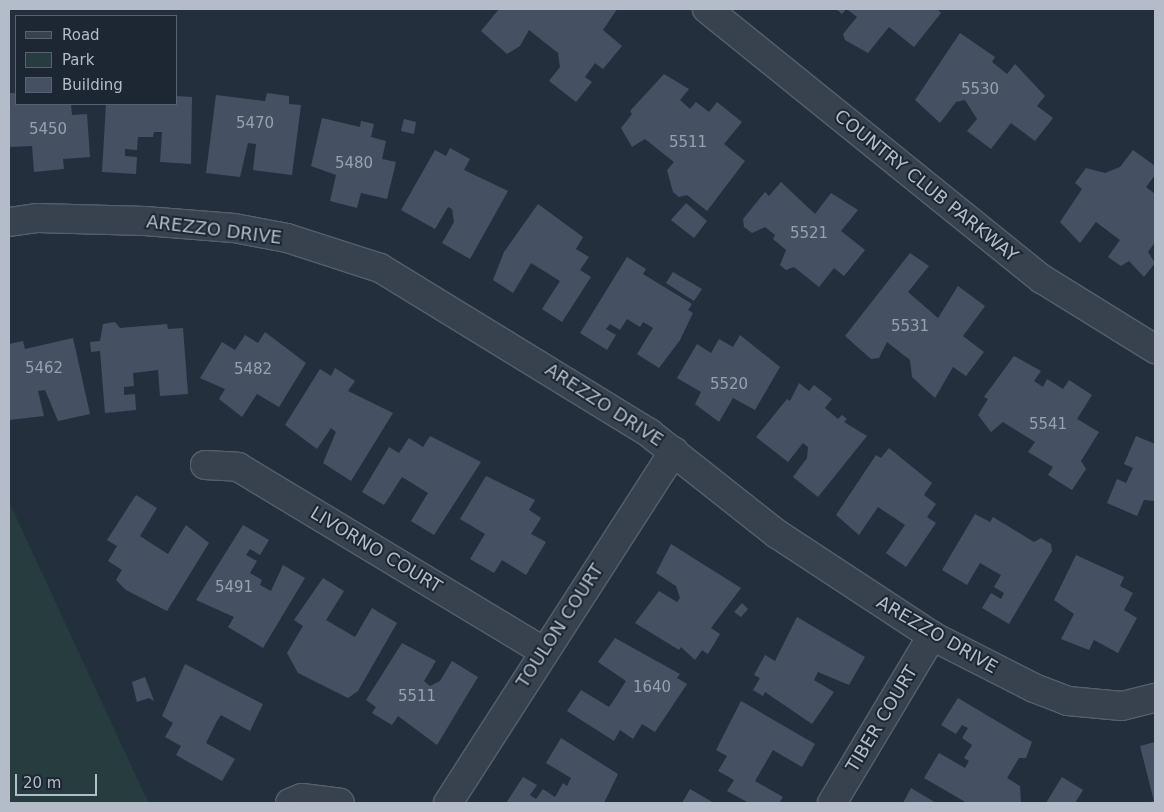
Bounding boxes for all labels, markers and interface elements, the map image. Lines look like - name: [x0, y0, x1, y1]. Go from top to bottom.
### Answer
- legend: [15, 15, 178, 105]
- text: Road: [62, 26, 100, 44]
- text: Park: [62, 51, 94, 69]
- text: Building: [62, 76, 123, 94]
- house number: 5530: [961, 81, 999, 99]
- street label: COUNTRY CLUB PARKWAY: [830, 105, 1022, 267]
- house number: 5470: [236, 115, 274, 133]
- house number: 5450: [29, 121, 67, 139]
- house number: 5511: [669, 134, 707, 152]
- house number: 5480: [335, 155, 373, 173]
- street label: AREZZO DRIVE: [145, 211, 283, 249]
- house number: 5521: [790, 225, 828, 243]
- house number: 5531: [891, 318, 929, 336]
- street label: AREZZO DRIVE: [541, 359, 667, 451]
- house number: 5462: [25, 360, 63, 378]
- house number: 5482: [234, 361, 272, 379]
- house number: 5520: [710, 376, 748, 394]
- house number: 5541: [1029, 416, 1067, 434]
- street label: LIVORNO COURT: [306, 502, 446, 598]
- street label: TOULON COURT: [512, 560, 608, 692]
- house number: 5491: [215, 579, 253, 597]
- street label: AREZZO DRIVE: [873, 592, 1001, 678]
- street label: TIBER COURT: [842, 662, 922, 776]
- house number: 1640: [633, 679, 671, 697]
- house number: 5511: [398, 688, 436, 706]
- scale bar: [18, 764, 100, 796]
- text: 20 m: [23, 774, 61, 792]

